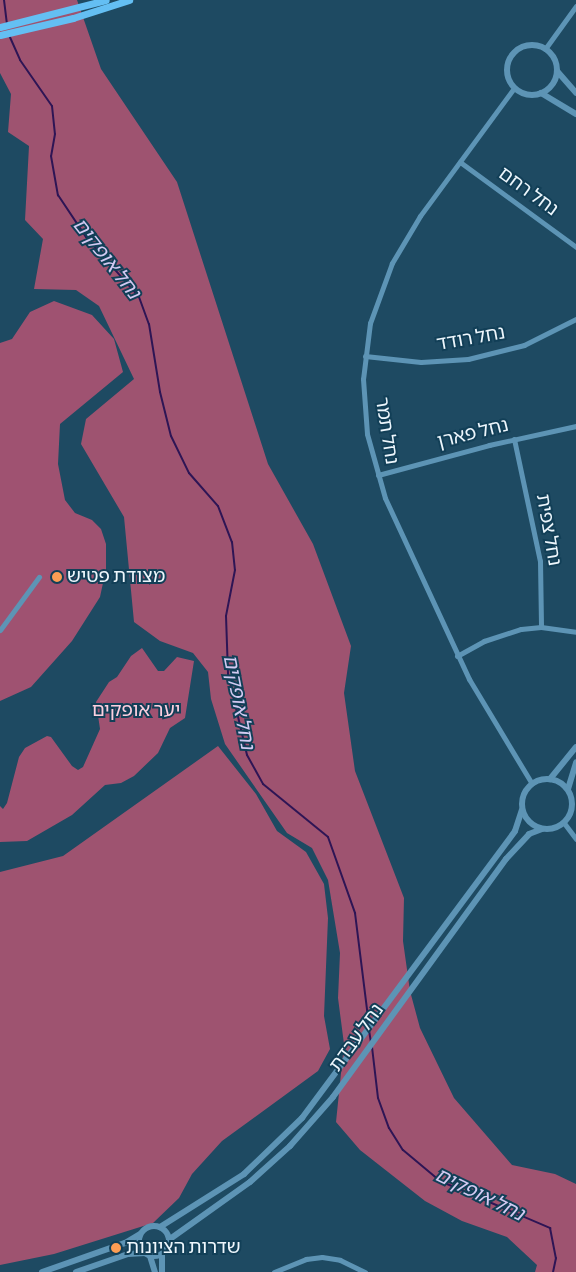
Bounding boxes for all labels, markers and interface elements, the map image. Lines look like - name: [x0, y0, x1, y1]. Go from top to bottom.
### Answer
- street label: נחל רחם: [494, 163, 562, 221]
- water label: נחל אופקים: [67, 214, 145, 304]
- street label: נחל רודד: [435, 322, 507, 356]
- street label: נחל תמר: [369, 396, 403, 466]
- street label: נחל פארן: [435, 414, 511, 454]
- street label: נחל צפית: [530, 492, 566, 568]
- place label: מצודת פטיש: [67, 566, 165, 588]
- marker: מצודת פטיש: [51, 571, 63, 583]
- water label: נחל אופקים: [217, 653, 259, 751]
- park label: יער אופקים: [92, 700, 180, 722]
- street label: נחל עבדת: [325, 1000, 389, 1076]
- water label: נחל אופקים: [431, 1163, 527, 1227]
- place label: שדרות הציונות: [126, 1237, 241, 1259]
- marker: שדרות הציונות: [110, 1242, 122, 1254]

